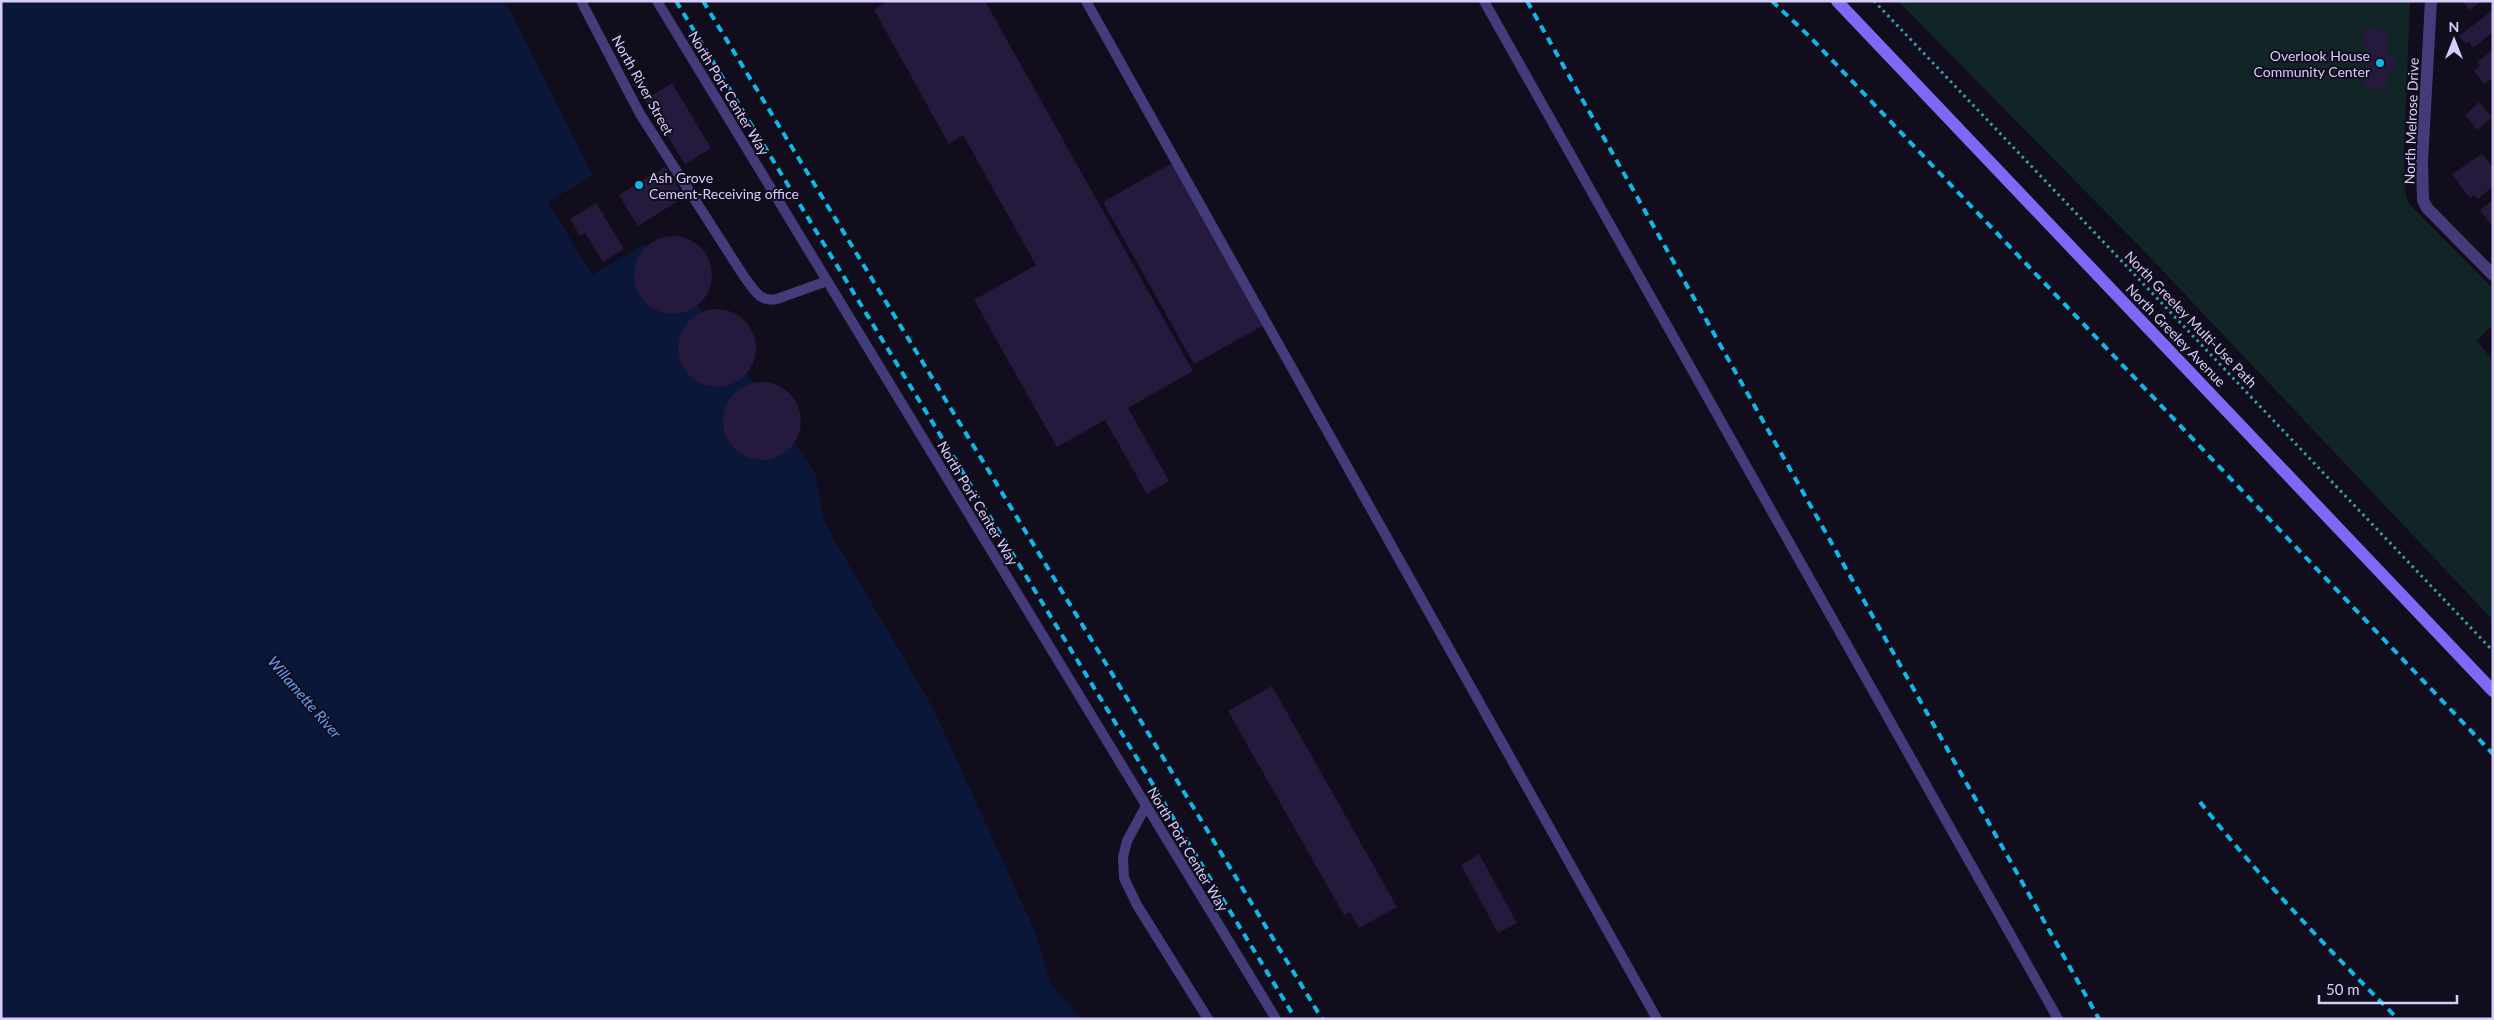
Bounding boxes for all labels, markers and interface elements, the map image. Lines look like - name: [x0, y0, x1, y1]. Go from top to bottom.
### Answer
- north arrow: [2429, 15, 2479, 65]
- text: N: [2449, 18, 2459, 35]
- street label: North Port Center Way: [685, 28, 773, 159]
- street label: North River Street: [609, 32, 677, 138]
- place label: Overlook House Community Center: [2254, 47, 2370, 80]
- marker: Overlook House Community Center: [2374, 57, 2386, 69]
- street label: North Melrose Drive: [2400, 57, 2422, 185]
- place label: Ash Grove Cement-Receiving office: [649, 169, 799, 202]
- marker: Ash Grove Cement-Receiving office: [633, 179, 645, 191]
- street label: North Greeley Multi-Use Path: [2121, 247, 2261, 391]
- street label: North Greeley Avenue: [2122, 280, 2230, 390]
- street label: North Port Center Way: [934, 438, 1022, 569]
- water label: Willamette River: [264, 652, 346, 742]
- street label: North Port Center Way: [1144, 784, 1232, 915]
- scale bar: [2319, 972, 2456, 1004]
- text: 50 m: [2326, 980, 2360, 998]

